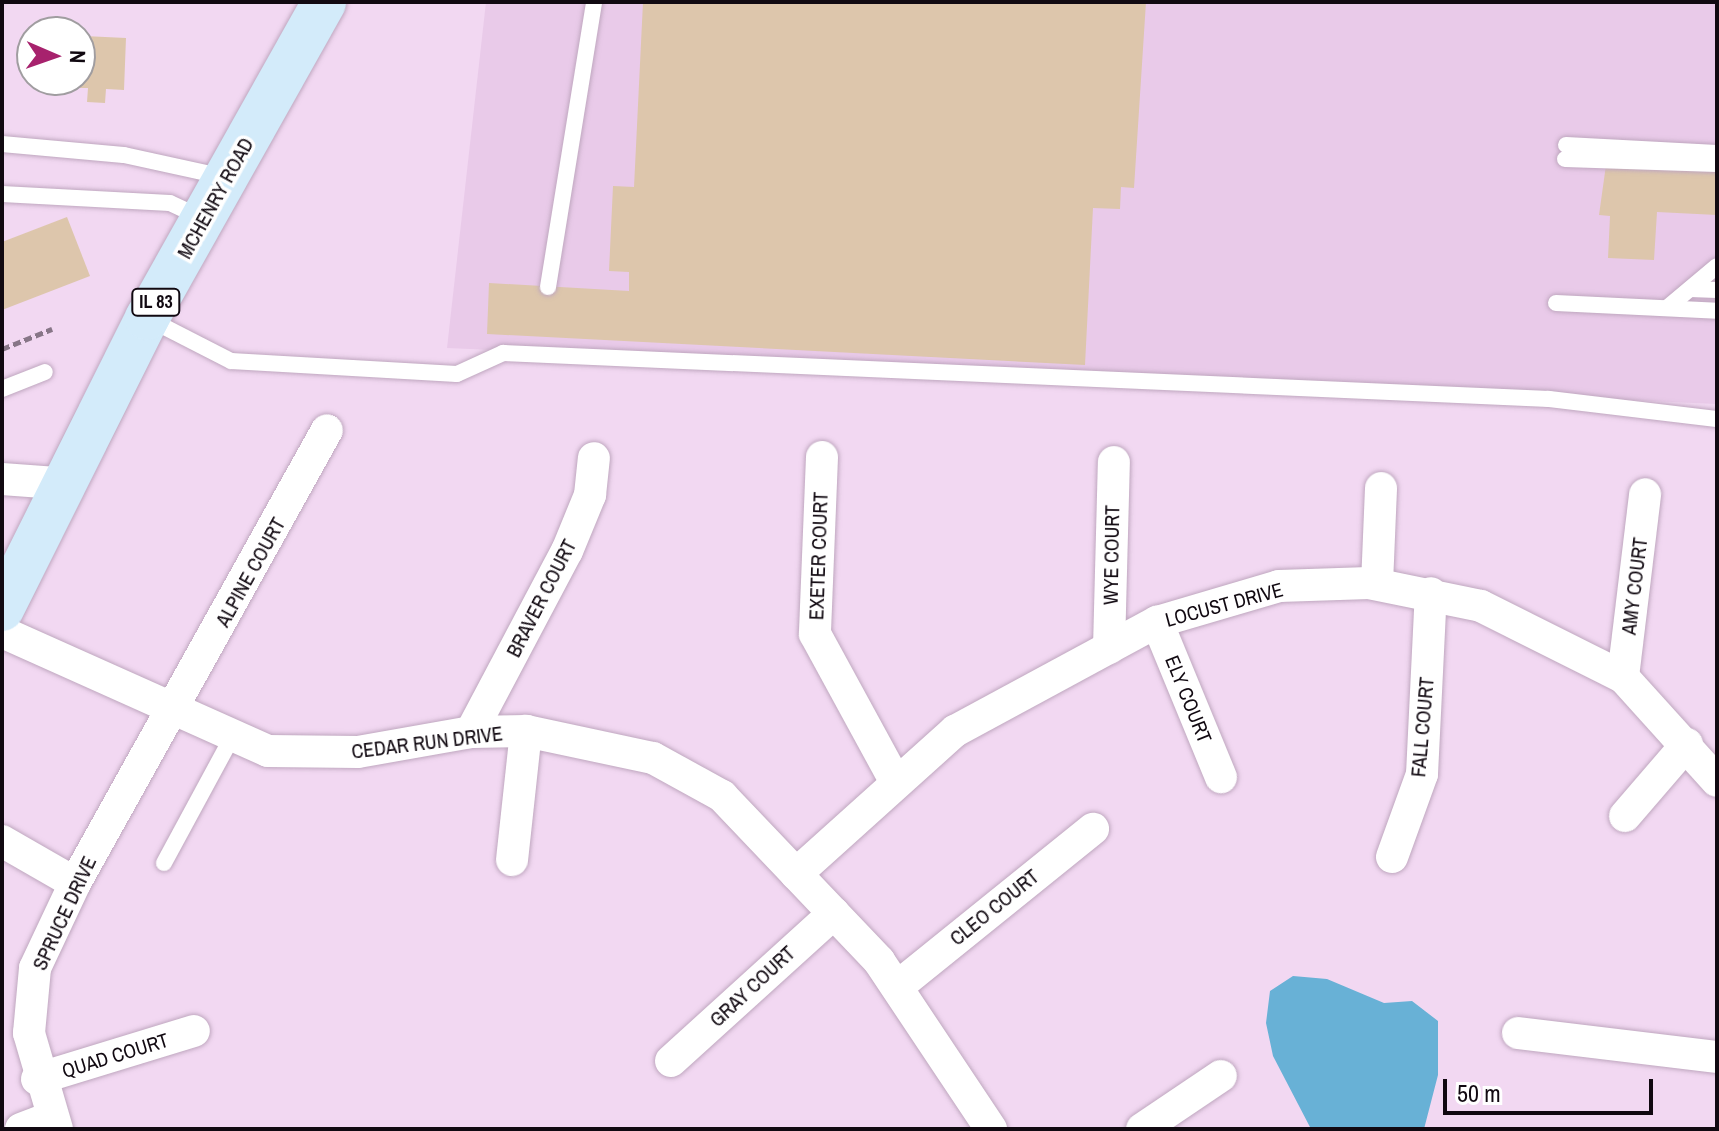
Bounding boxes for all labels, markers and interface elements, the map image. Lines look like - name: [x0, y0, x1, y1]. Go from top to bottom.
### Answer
- north arrow: [16, 16, 96, 96]
- text: N: [63, 50, 93, 64]
- street label: MCHENRY ROAD: [172, 133, 258, 263]
- road number: IL 83: [130, 288, 182, 316]
- street label: EXETER COURT: [804, 492, 832, 620]
- street label: WYE COURT: [1098, 505, 1124, 605]
- street label: ALPINE COURT: [210, 513, 290, 631]
- street label: BRAVER COURT: [501, 535, 581, 661]
- street label: AMY COURT: [1616, 536, 1652, 636]
- street label: LOCUST DRIVE: [1162, 577, 1286, 631]
- street label: ELY COURT: [1161, 652, 1217, 746]
- street label: FALL COURT: [1406, 676, 1438, 778]
- street label: CEDAR RUN DRIVE: [350, 721, 504, 763]
- street label: SPRUCE DRIVE: [27, 852, 101, 974]
- street label: CLEO COURT: [945, 864, 1043, 950]
- street label: GRAY COURT: [704, 940, 800, 1032]
- street label: QUAD COURT: [59, 1027, 171, 1083]
- scale bar: [1447, 1063, 1657, 1113]
- text: 50 m: [1457, 1077, 1501, 1109]

